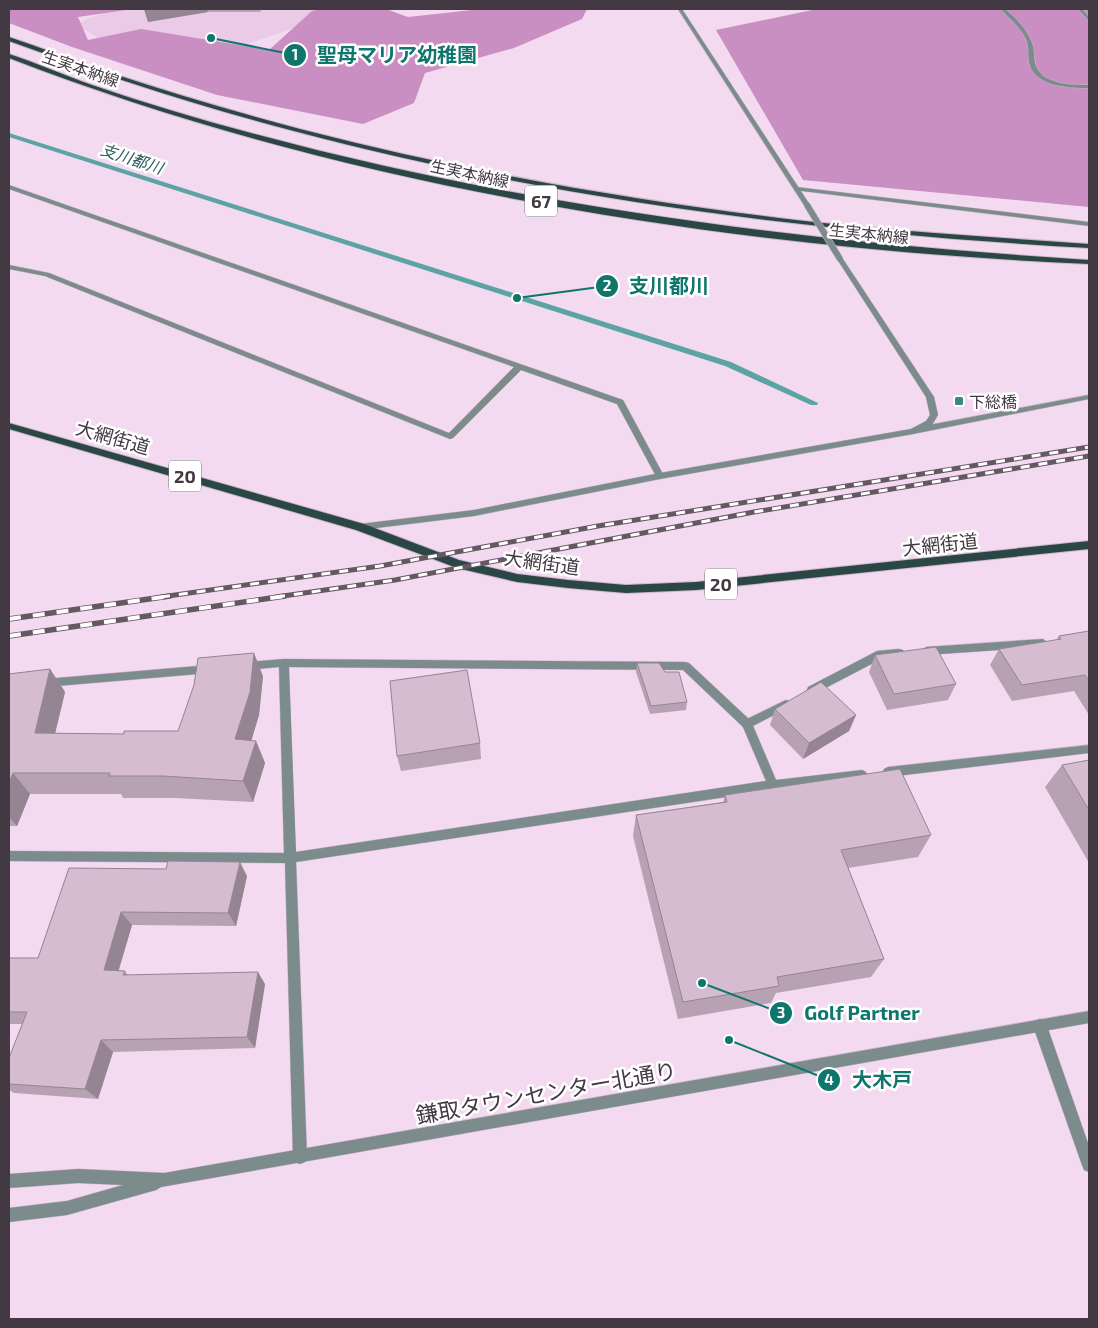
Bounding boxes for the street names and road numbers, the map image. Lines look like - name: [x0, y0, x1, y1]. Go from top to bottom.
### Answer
- street label: 生実本納線: [40, 46, 122, 90]
- street label: 生実本納線: [429, 155, 511, 191]
- road number: 67: [525, 186, 557, 217]
- street label: 生実本納線: [828, 219, 910, 247]
- street label: 大網街道: [73, 415, 153, 459]
- road number: 20: [169, 461, 201, 492]
- street label: 大網街道: [901, 529, 979, 559]
- street label: 大網街道: [503, 545, 581, 579]
- road number: 20: [705, 568, 737, 600]
- street label: 鎌取タウンセンター北通り: [414, 1056, 678, 1128]

